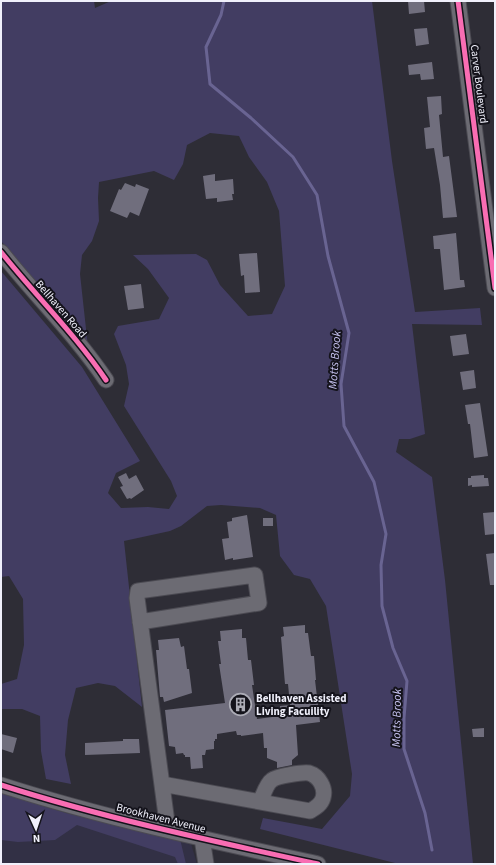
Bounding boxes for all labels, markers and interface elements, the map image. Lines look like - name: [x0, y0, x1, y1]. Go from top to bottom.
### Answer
- street label: Carver Boulevard: [467, 44, 491, 124]
- street label: Bellhaven Road: [32, 277, 90, 341]
- water label: Motts Brook: [324, 330, 346, 390]
- water label: Motts Brook: [388, 688, 406, 747]
- building icon: Bellhaven Assisted Living Facuility: [228, 691, 254, 717]
- place label: Bellhaven Assisted Living Facuility: [256, 691, 346, 719]
- street label: Brookhaven Avenue: [115, 800, 208, 837]
- north arrow: [16, 809, 56, 849]
- text: N: [32, 831, 41, 846]

